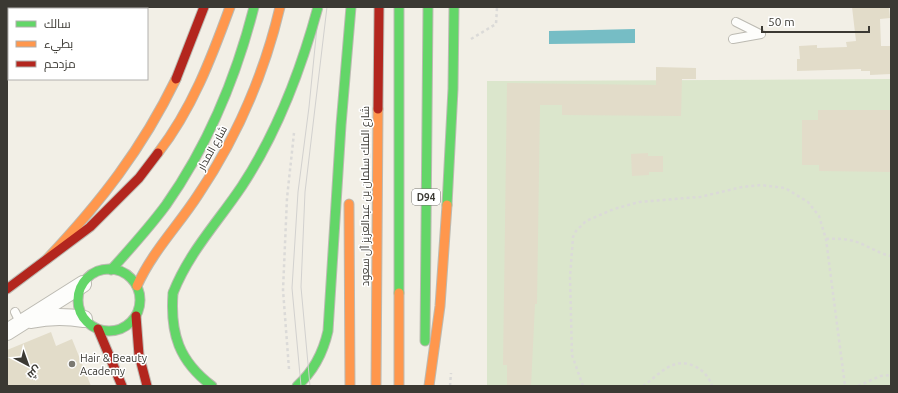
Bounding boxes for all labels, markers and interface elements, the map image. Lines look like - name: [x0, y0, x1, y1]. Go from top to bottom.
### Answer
- legend: [8, 8, 148, 80]
- scale bar: [762, 8, 869, 34]
- text: 50 m: [768, 15, 795, 28]
- text: سالك: [44, 17, 71, 30]
- text: بطيء: [44, 37, 73, 54]
- text: مزدحم: [44, 57, 76, 72]
- street label: شارع الملك سلمان بن عبدالعزيز آل سعود: [359, 106, 373, 286]
- street label: شارع المدار: [194, 124, 231, 174]
- road number: D94: [412, 189, 440, 205]
- north arrow: [8, 345, 48, 385]
- place label: Hair & Beauty Academy: [80, 352, 148, 377]
- marker: Hair & Beauty Academy: [67, 359, 77, 369]
- text: ش: [25, 363, 44, 382]

